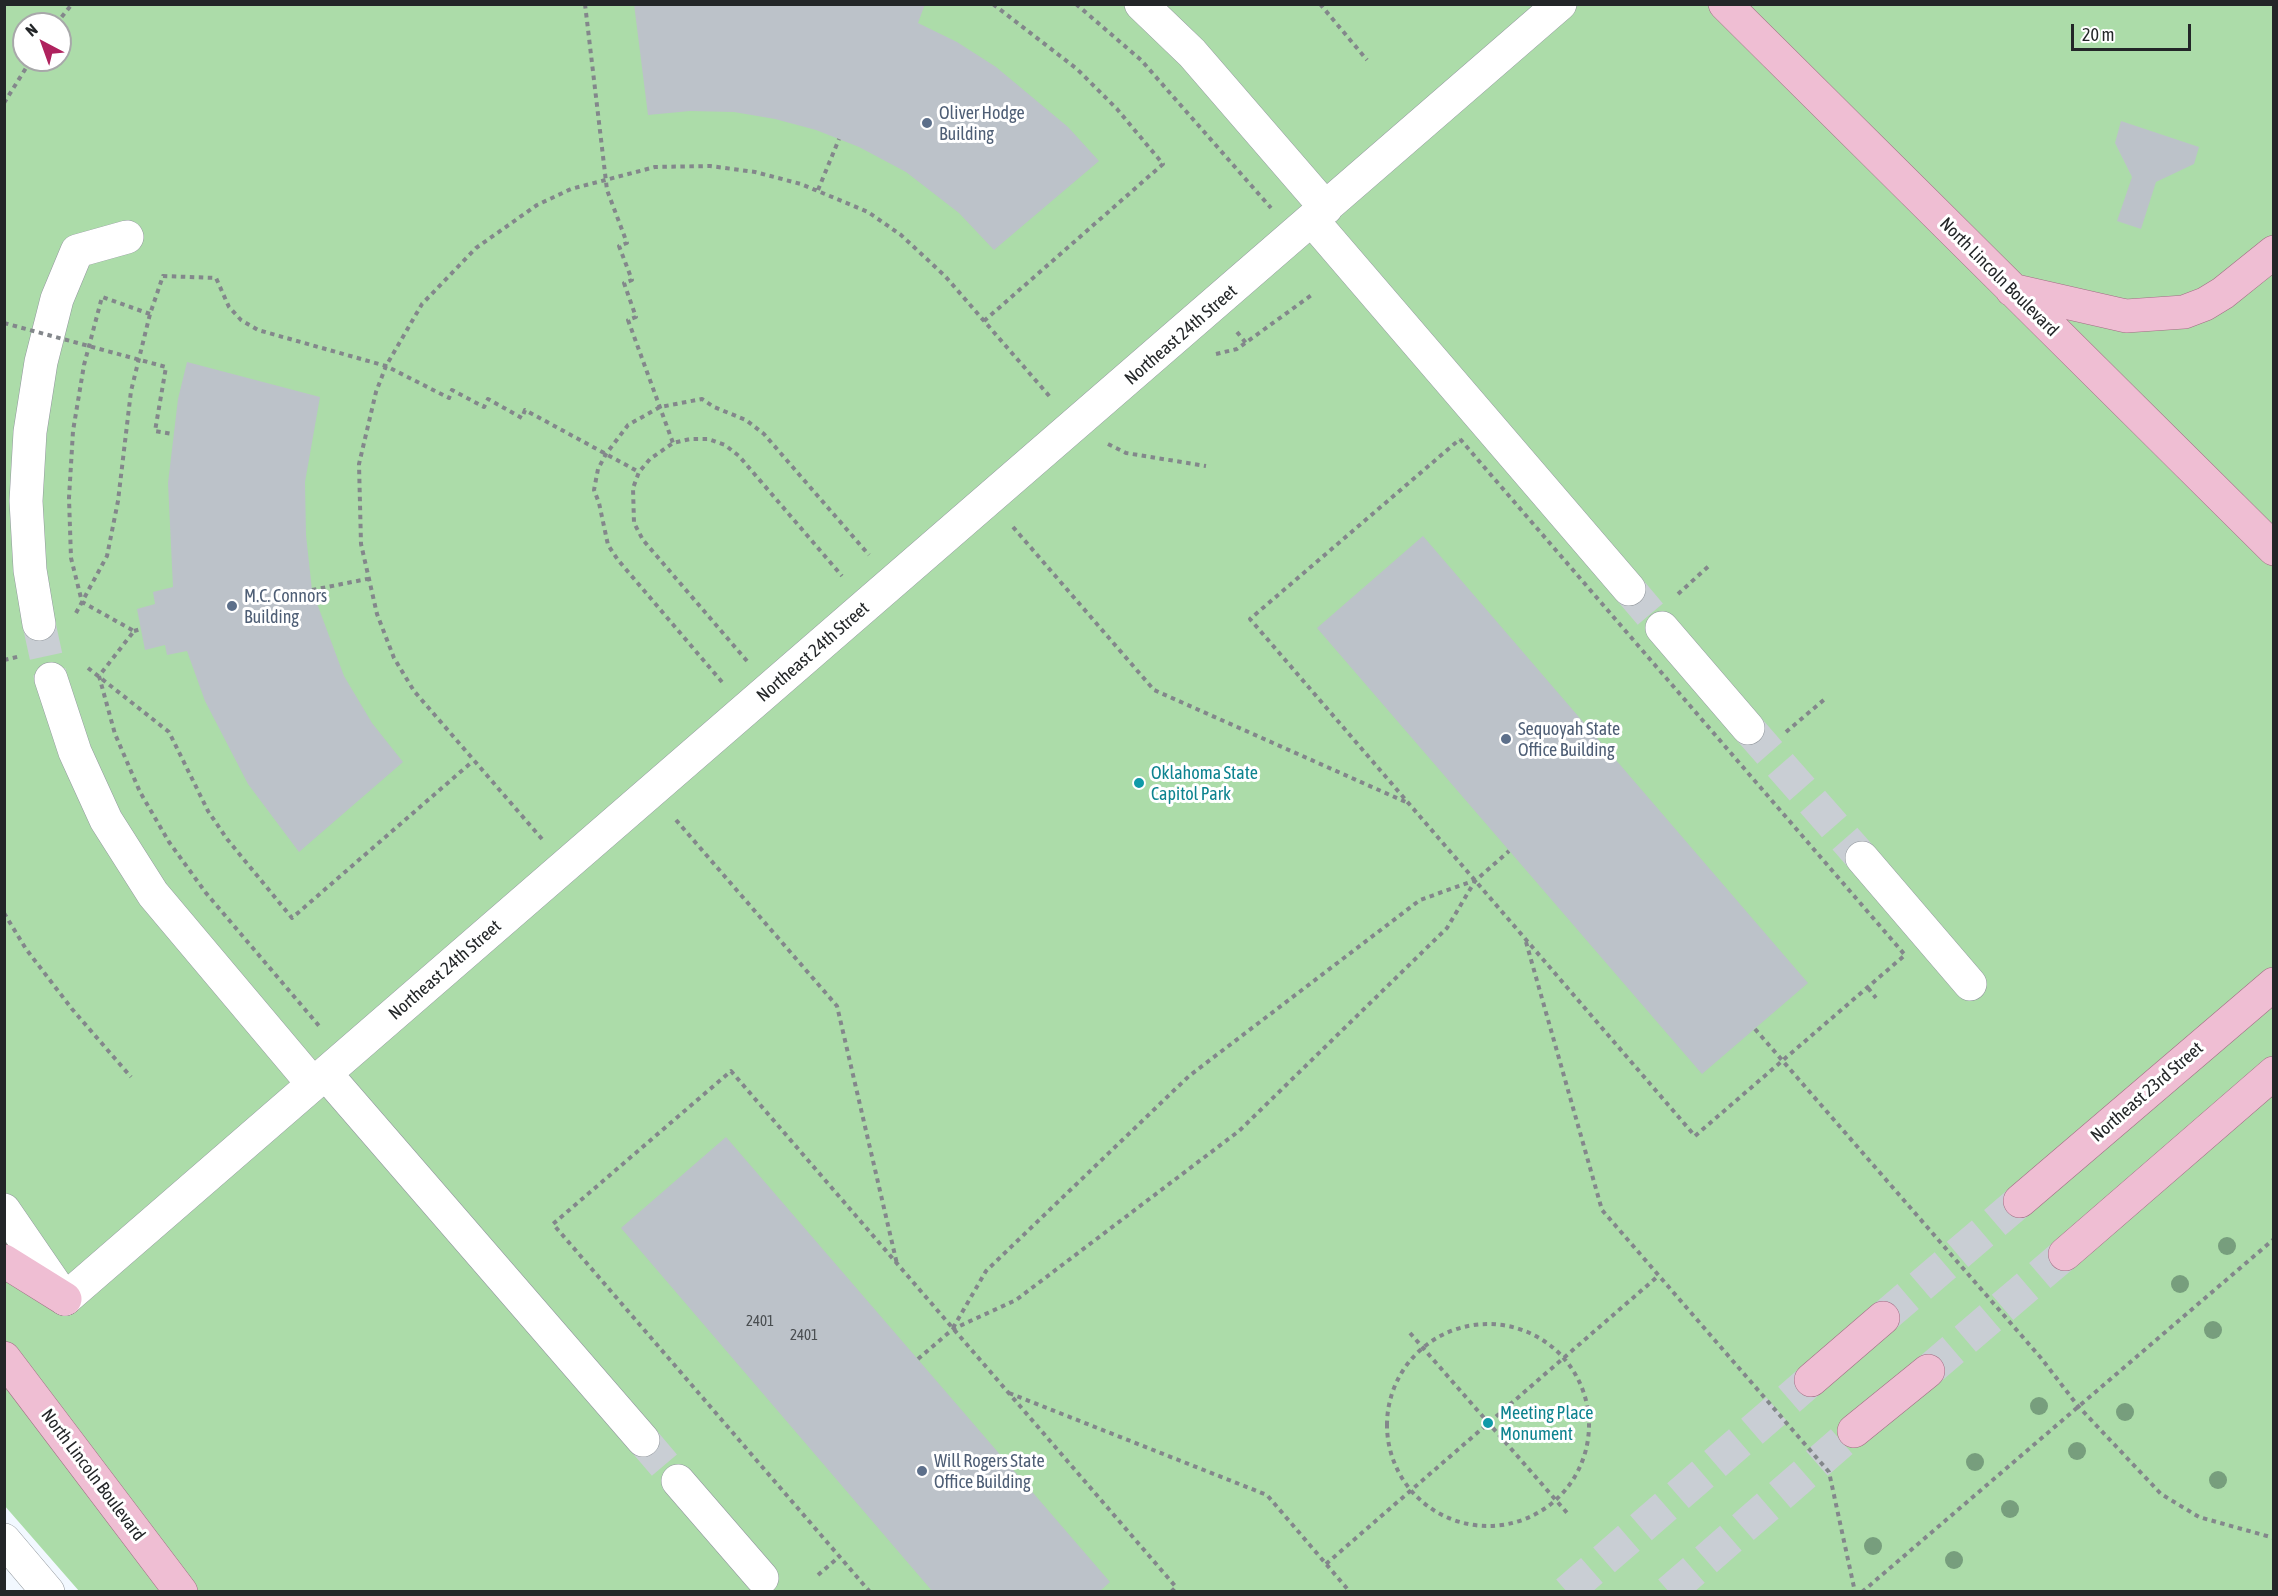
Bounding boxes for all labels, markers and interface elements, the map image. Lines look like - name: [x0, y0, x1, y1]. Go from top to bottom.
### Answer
- north arrow: [12, 12, 72, 72]
- scale bar: [2074, 12, 2194, 50]
- text: N: [22, 20, 41, 40]
- text: 20 m: [2082, 24, 2114, 45]
- place label: Oliver Hodge Building: [939, 102, 1025, 144]
- marker: Oliver Hodge Building: [920, 116, 934, 130]
- street label: North Lincoln Boulevard: [1935, 213, 2063, 341]
- street label: Northeast 24th Street: [1121, 280, 1241, 390]
- place label: M.C. Connors Building: [244, 585, 327, 628]
- street label: Northeast 24th Street: [753, 597, 873, 707]
- marker: M.C. Connors Building: [225, 599, 239, 613]
- place label: Sequoyah State Office Building: [1518, 718, 1620, 760]
- marker: Sequoyah State Office Building: [1499, 732, 1513, 746]
- place label: Oklahoma State Capitol Park: [1151, 762, 1258, 804]
- marker: Oklahoma State Capitol Park: [1132, 776, 1146, 790]
- street label: Northeast 24th Street: [385, 915, 505, 1025]
- street label: Northeast 23rd Street: [2087, 1037, 2207, 1147]
- house number: 2401: [746, 1312, 774, 1330]
- house number: 2401: [790, 1326, 818, 1344]
- place label: Meeting Place Monument: [1500, 1402, 1593, 1444]
- street label: North Lincoln Boulevard: [36, 1405, 150, 1545]
- marker: Meeting Place Monument: [1481, 1416, 1495, 1430]
- place label: Will Rogers State Office Building: [934, 1450, 1045, 1492]
- marker: Will Rogers State Office Building: [915, 1464, 929, 1478]

